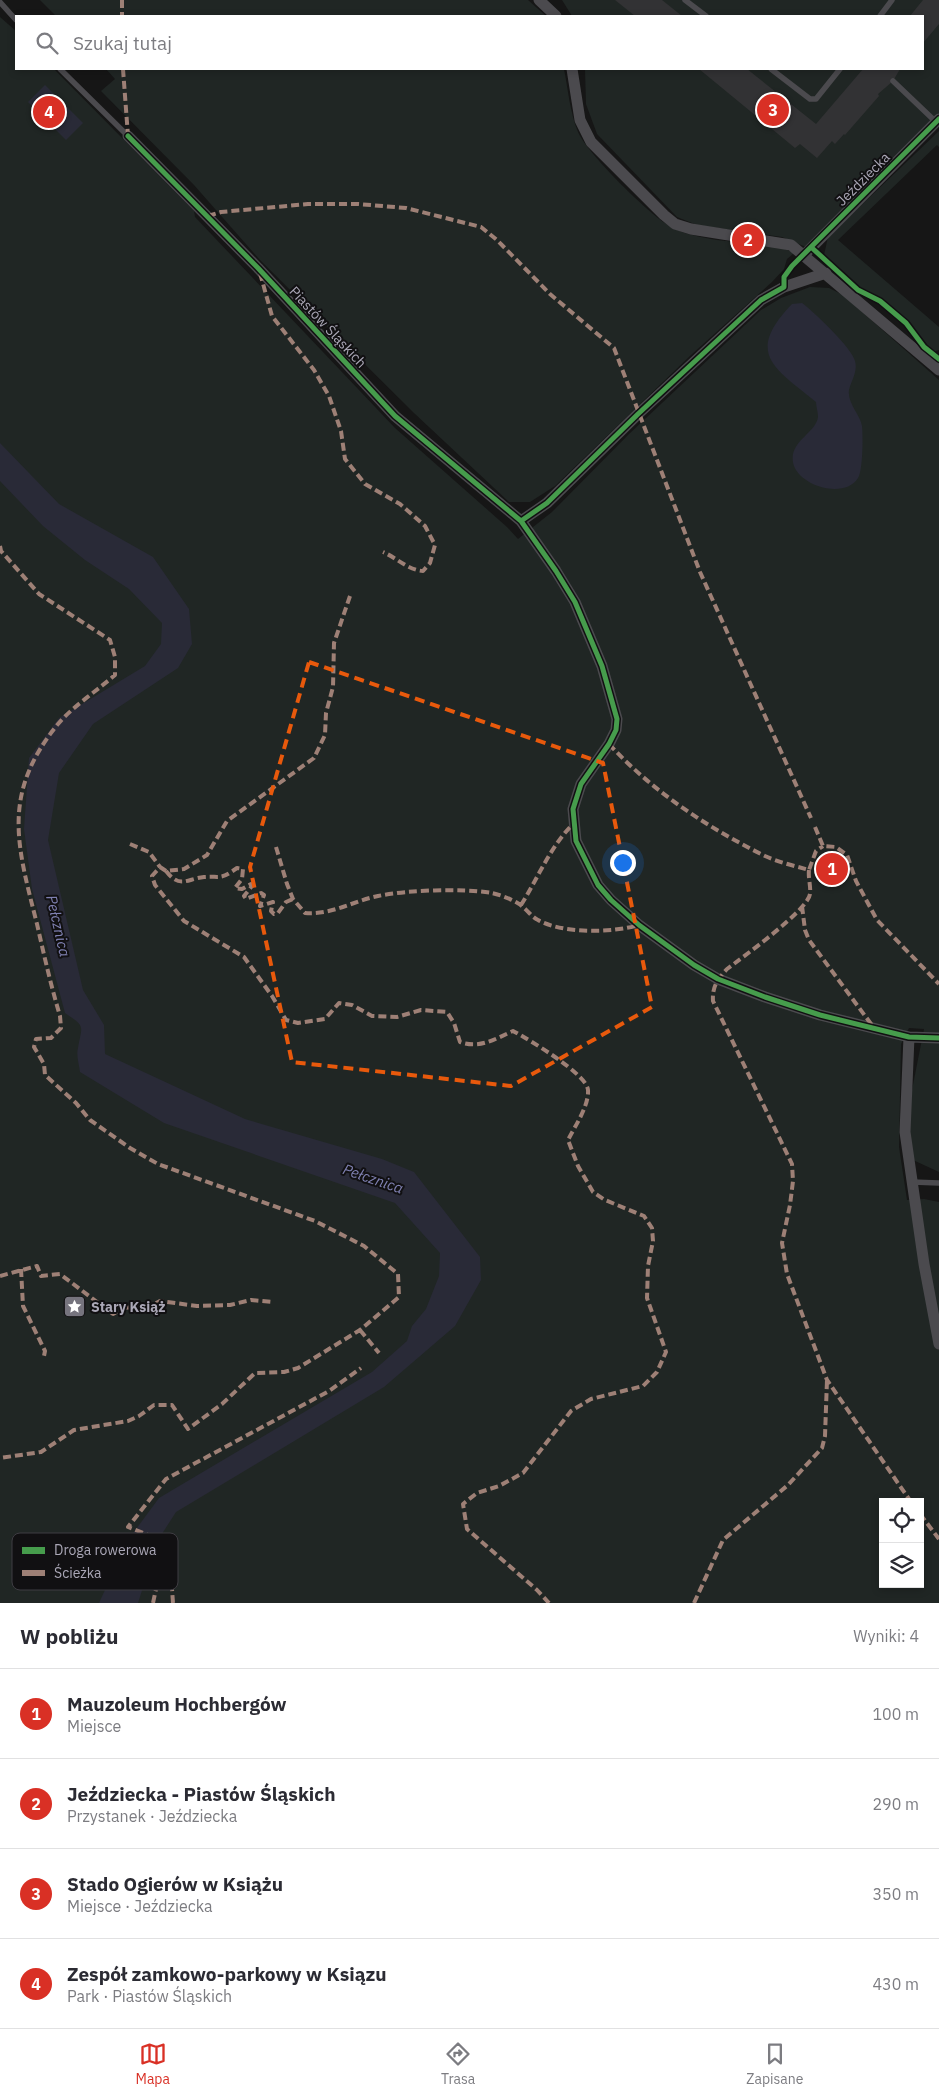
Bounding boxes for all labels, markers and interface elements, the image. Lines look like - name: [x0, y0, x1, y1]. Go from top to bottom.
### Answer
- search box: [15, 15, 924, 70]
- icon: search: [33, 29, 61, 57]
- text: Szukaj tutaj: [73, 31, 172, 55]
- pin: 3: [757, 91, 789, 129]
- pin: 4: [33, 93, 65, 131]
- street label: Jeździecka: [832, 148, 894, 210]
- pin: 2: [732, 221, 764, 259]
- street label: Piastów Śląskich: [286, 282, 371, 372]
- your location: [610, 850, 636, 876]
- pin: 1: [816, 850, 848, 888]
- water label: Pełcznica: [42, 893, 75, 959]
- water label: Pełcznica: [340, 1159, 406, 1198]
- place icon: Stary Książ: [63, 1295, 87, 1319]
- place label: Stary Książ: [91, 1298, 166, 1316]
- map controls: [879, 1498, 924, 1588]
- button: locate: [879, 1498, 924, 1543]
- legend: [12, 1533, 178, 1590]
- text: Droga rowerowa: [54, 1541, 157, 1559]
- button: layers: [879, 1543, 924, 1588]
- text: Ścieżka: [54, 1563, 102, 1582]
- text: W pobliżu: [20, 1622, 119, 1650]
- text: Wyniki: 4: [853, 1626, 919, 1646]
- text: Mauzoleum Hochbergów: [67, 1692, 286, 1716]
- text: 1: [31, 1704, 41, 1724]
- text: 100 m: [872, 1704, 919, 1724]
- text: Miejsce: [67, 1716, 121, 1736]
- text: Jeździecka - Piastów Śląskich: [67, 1782, 335, 1806]
- text: 2: [31, 1794, 41, 1814]
- text: 290 m: [872, 1794, 919, 1814]
- text: Przystanek · Jeździecka: [67, 1806, 237, 1826]
- text: Stado Ogierów w Książu: [67, 1872, 283, 1896]
- text: 3: [31, 1884, 41, 1904]
- text: 350 m: [872, 1884, 919, 1904]
- text: Miejsce · Jeździecka: [67, 1896, 213, 1916]
- text: Zespół zamkowo-parkowy w Ksiązu: [67, 1962, 387, 1986]
- text: 4: [31, 1974, 41, 1994]
- text: 430 m: [872, 1974, 919, 1994]
- text: Park · Piastów Śląskich: [67, 1986, 232, 2006]
- tab: Mapa: [136, 2040, 170, 2088]
- tab: Trasa: [441, 2040, 475, 2088]
- tab: Zapisane: [746, 2040, 803, 2088]

